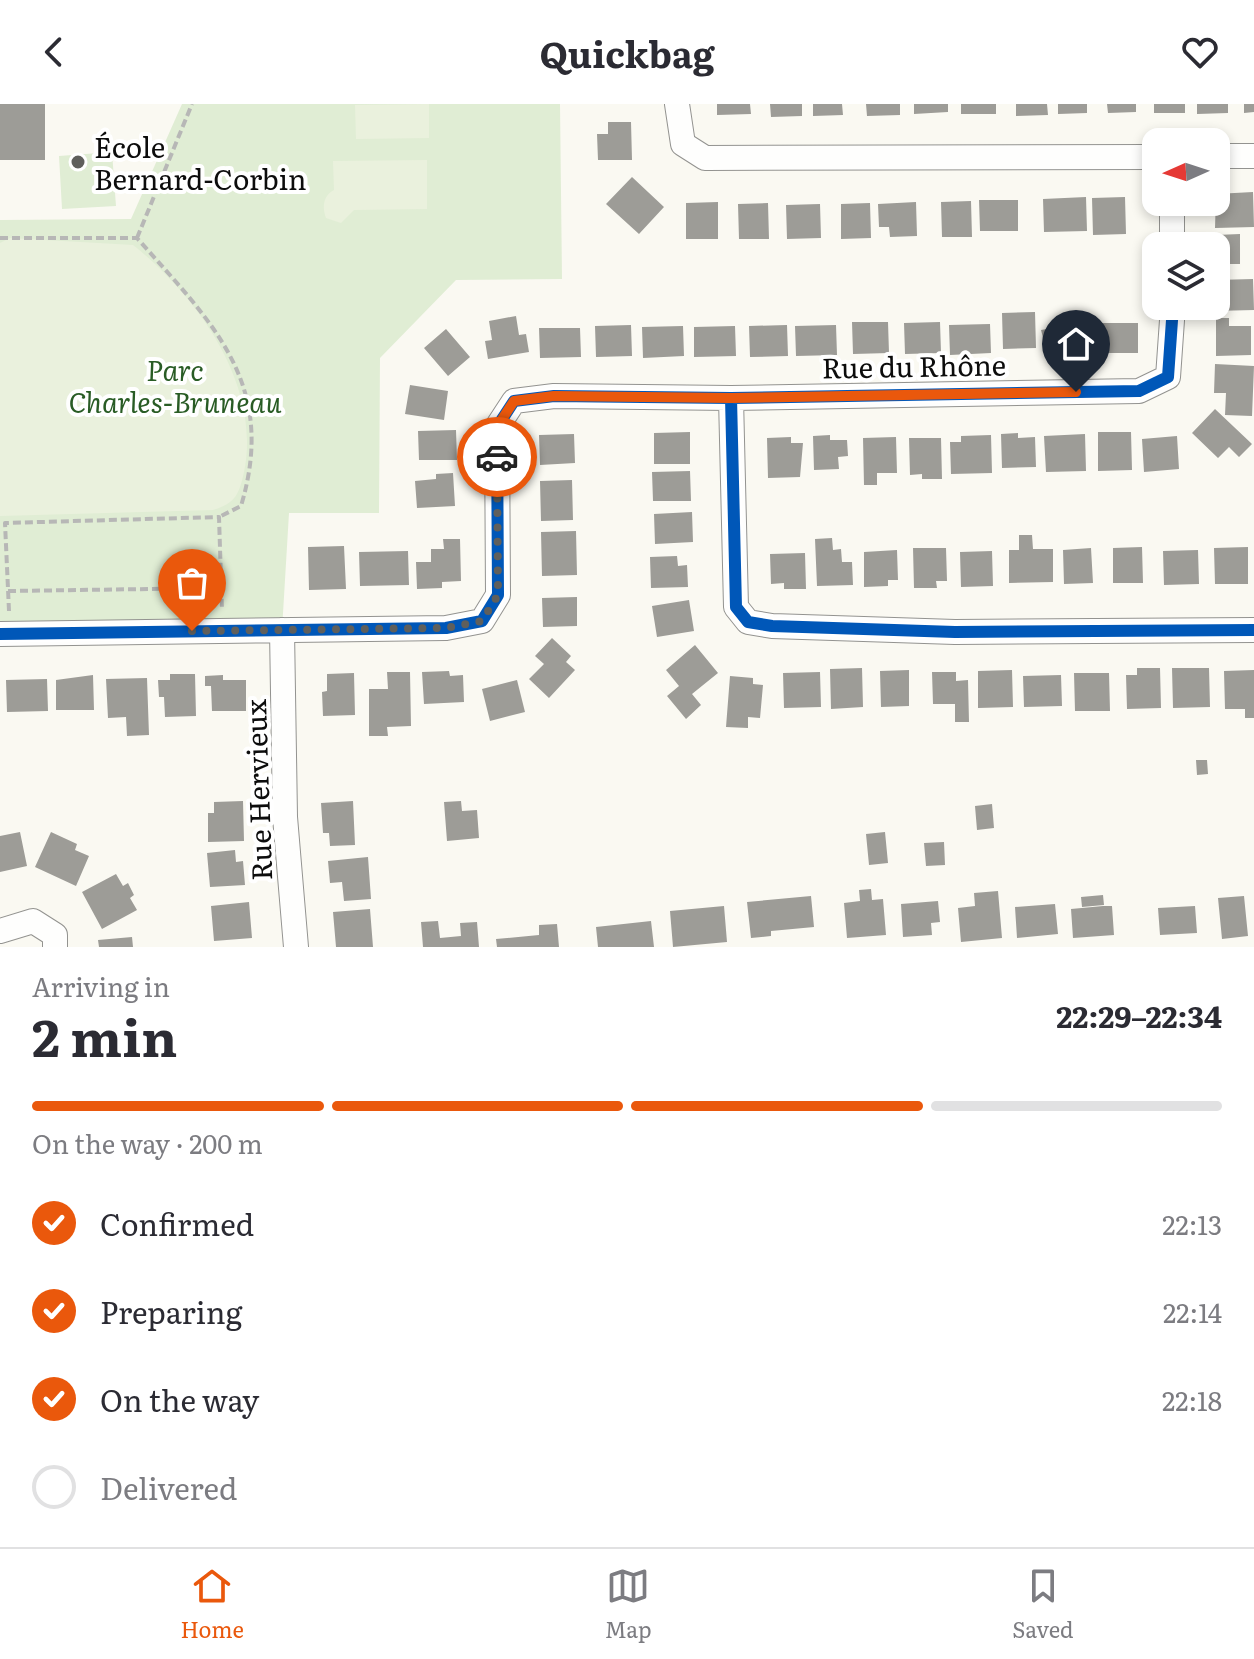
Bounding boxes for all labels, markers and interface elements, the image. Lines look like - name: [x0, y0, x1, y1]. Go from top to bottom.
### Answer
- text: Quickbag: [539, 26, 715, 79]
- icon: back: [32, 30, 76, 74]
- icon: heart: [1178, 30, 1222, 74]
- place label: École Bernard-Corbin: [94, 125, 307, 199]
- north arrow: [1142, 128, 1230, 216]
- map controls: [1142, 128, 1230, 320]
- marker: École Bernard-Corbin: [69, 153, 87, 171]
- button: layers: [1142, 232, 1230, 320]
- pin: [1042, 310, 1110, 392]
- icon: home: [1054, 322, 1098, 366]
- street label: Rue du Rhône: [821, 342, 1007, 388]
- park label: Parc Charles-Bruneau: [68, 348, 282, 422]
- courier: [457, 417, 537, 497]
- icon: car: [475, 435, 519, 479]
- pin: [158, 549, 226, 631]
- icon: bag: [170, 561, 214, 605]
- street label: Rue Hervieux: [233, 698, 281, 881]
- text: Arriving in: [32, 966, 170, 1005]
- text: 22:29–22:34: [1056, 993, 1222, 1037]
- text: 2 min: [32, 996, 177, 1073]
- text: On the way · 200 m: [32, 1123, 263, 1162]
- icon: check: [32, 1201, 76, 1245]
- text: Confirmed: [100, 1201, 254, 1245]
- text: 22:13: [1162, 1204, 1222, 1243]
- icon: check: [32, 1289, 76, 1333]
- text: Preparing: [100, 1289, 242, 1333]
- text: 22:14: [1163, 1292, 1222, 1331]
- icon: check: [32, 1377, 76, 1421]
- text: On the way: [100, 1377, 259, 1421]
- text: 22:18: [1162, 1380, 1222, 1419]
- text: Delivered: [100, 1465, 237, 1509]
- tab: Home: [180, 1564, 244, 1645]
- tab: Map: [605, 1564, 652, 1645]
- tab: Saved: [1012, 1564, 1074, 1645]

